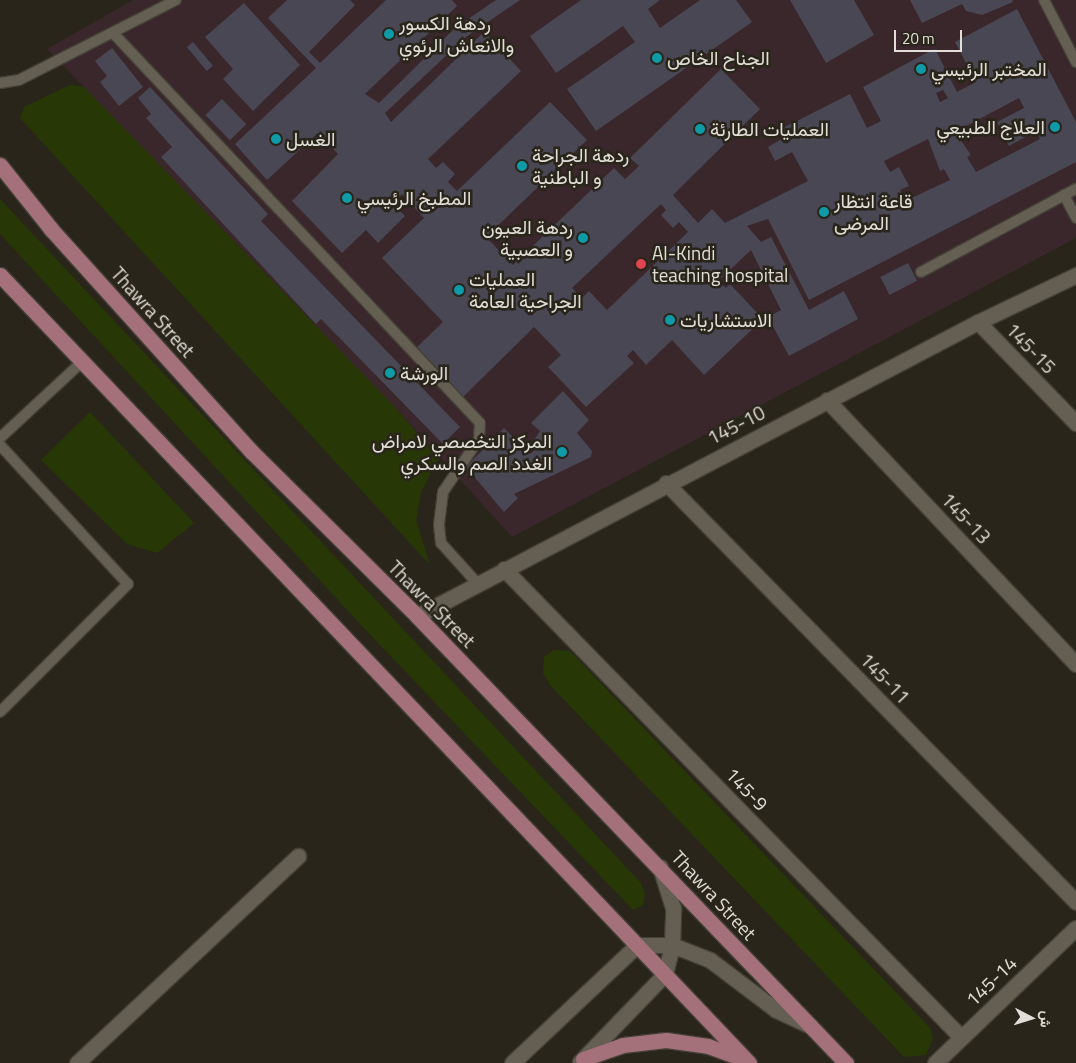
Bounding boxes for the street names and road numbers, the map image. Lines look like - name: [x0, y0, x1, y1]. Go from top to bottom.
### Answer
- street label: Thawra Street: [107, 262, 199, 362]
- street label: 145-15: [1001, 318, 1061, 378]
- street label: 145-10: [703, 401, 769, 449]
- street label: 145-13: [937, 488, 995, 548]
- street label: Thawra Street: [384, 556, 480, 652]
- street label: 145-11: [855, 648, 915, 708]
- street label: 145-9: [721, 763, 773, 815]
- street label: Thawra Street: [667, 846, 761, 944]
- street label: 145-14: [961, 951, 1021, 1011]

